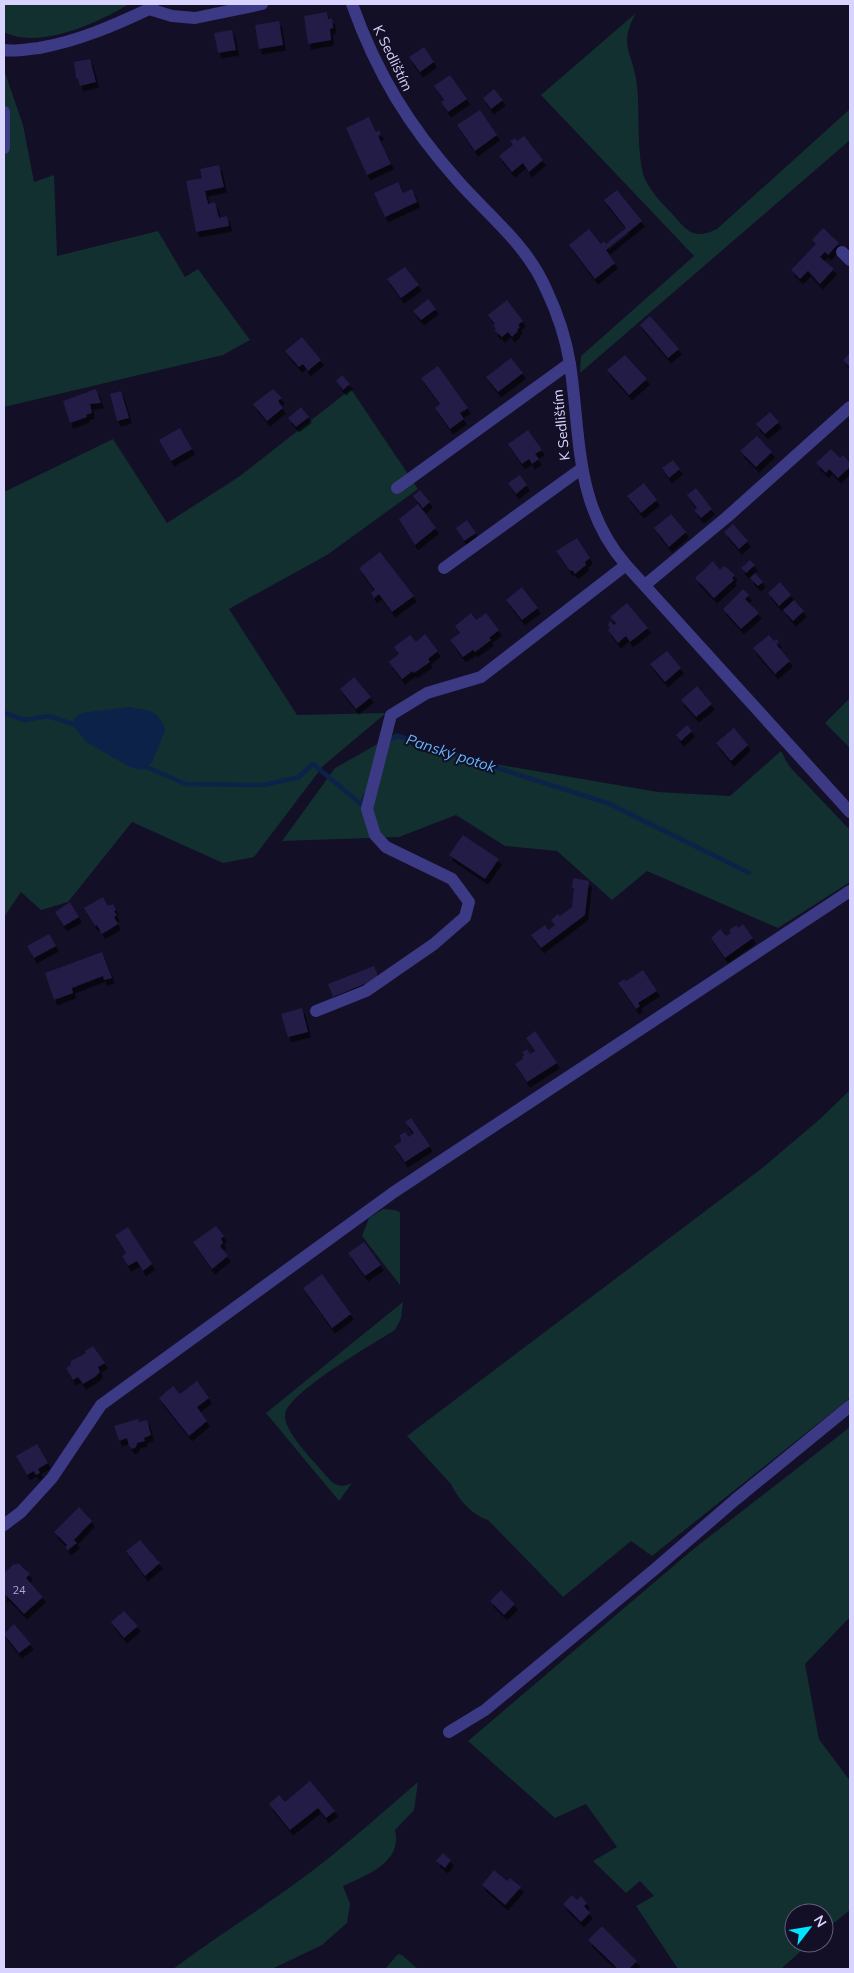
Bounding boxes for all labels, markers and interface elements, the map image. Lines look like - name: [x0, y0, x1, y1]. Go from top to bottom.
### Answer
- street label: K Sedlištím: [369, 22, 417, 94]
- street label: K Sedlištím: [548, 389, 574, 461]
- water label: Panský potok: [404, 730, 499, 777]
- house number: 24: [12, 1583, 26, 1597]
- north arrow: [784, 1903, 834, 1953]
- text: N: [810, 1912, 831, 1930]

